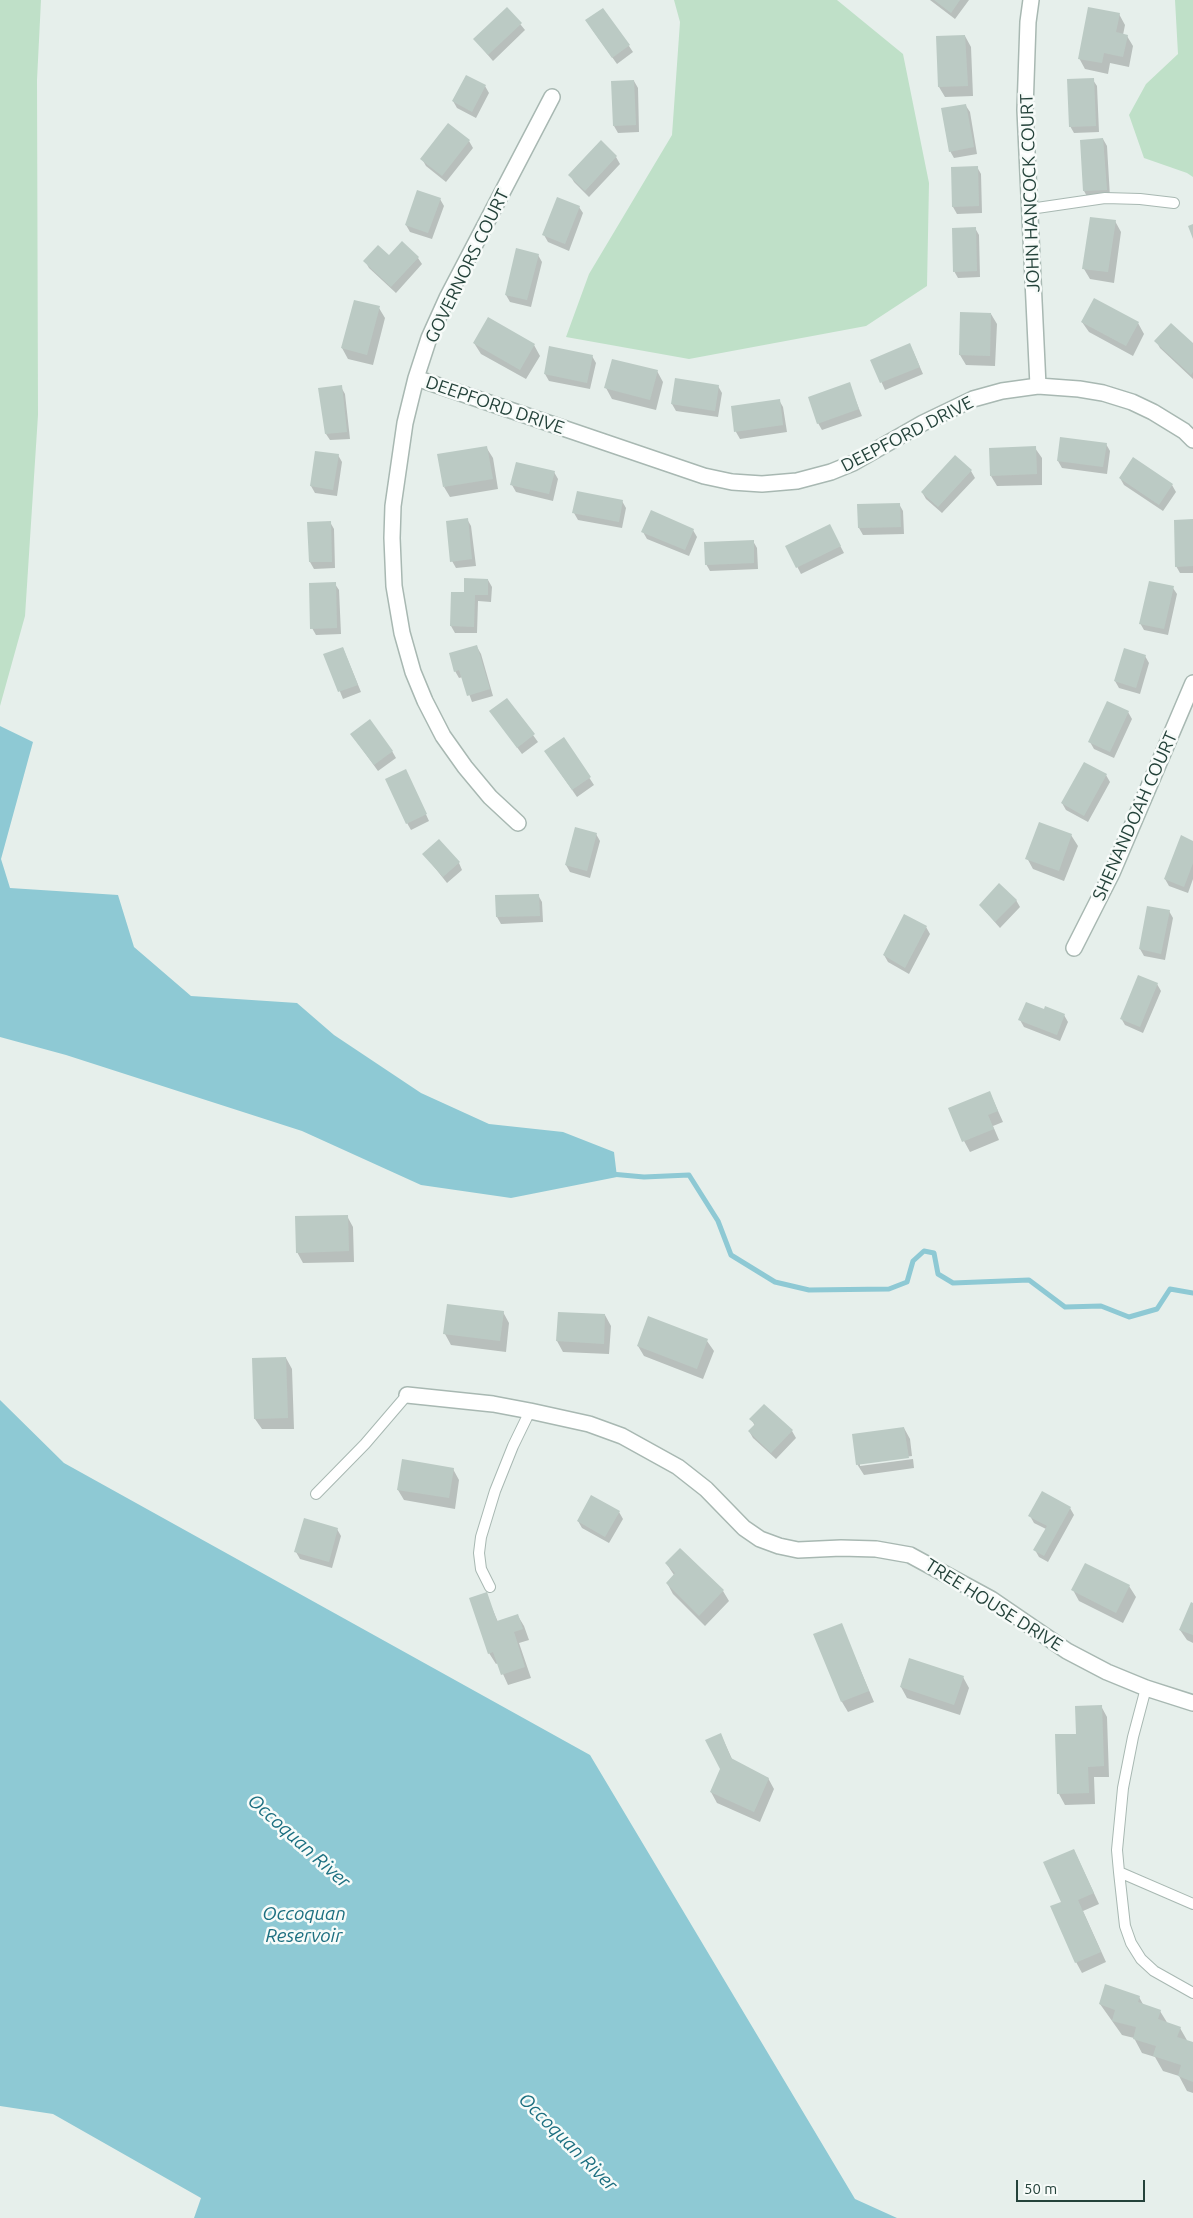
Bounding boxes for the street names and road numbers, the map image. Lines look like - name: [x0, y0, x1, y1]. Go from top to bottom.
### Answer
- street label: JOHN HANCOCK COURT: [1016, 93, 1044, 293]
- street label: GOVERNORS COURT: [420, 186, 514, 346]
- street label: DEEPFORD DRIVE: [423, 371, 567, 439]
- street label: DEEPFORD DRIVE: [837, 391, 977, 477]
- street label: SHENANDOAH COURT: [1088, 728, 1182, 904]
- street label: TREE HOUSE DRIVE: [921, 1554, 1067, 1656]

